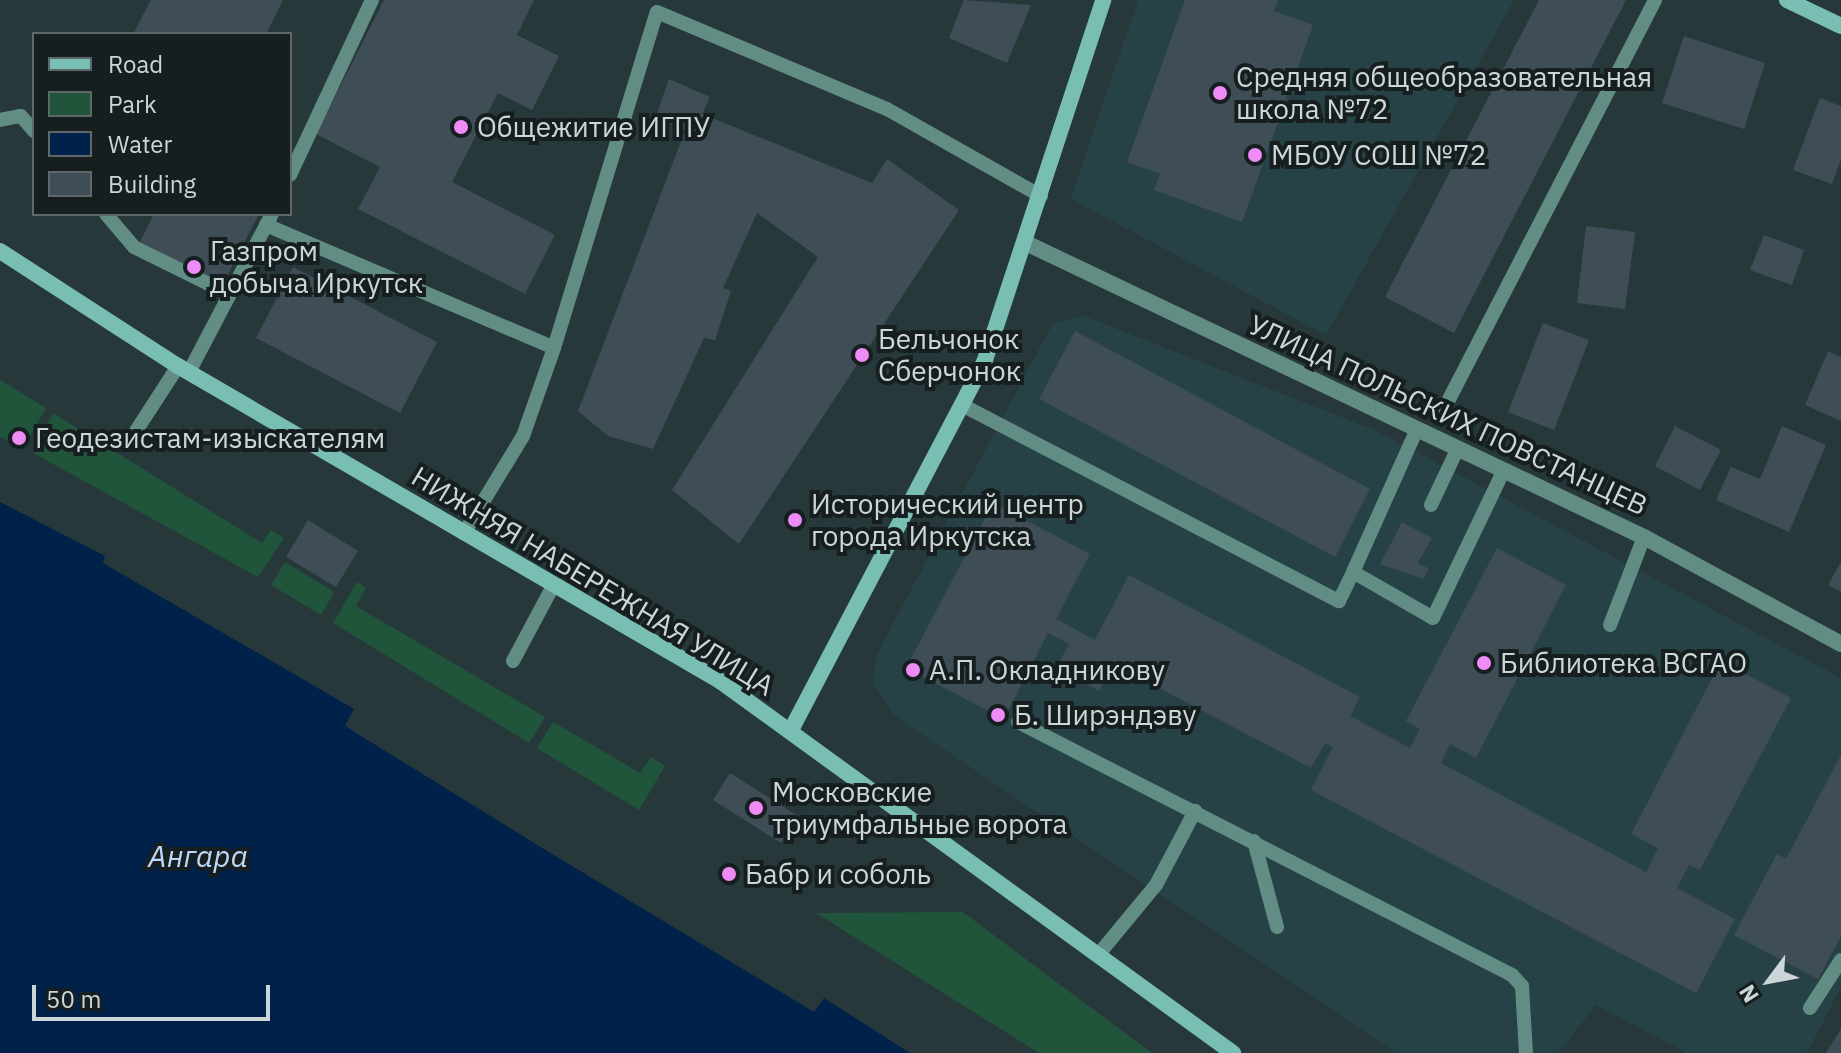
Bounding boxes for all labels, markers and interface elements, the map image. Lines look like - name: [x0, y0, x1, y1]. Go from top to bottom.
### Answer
- legend: [32, 32, 292, 216]
- text: Road: [108, 48, 163, 80]
- place label: Средняя общеобразовательная школа №72: [1236, 60, 1652, 126]
- marker: Средняя общеобразовательная школа №72: [1211, 84, 1229, 102]
- text: Park: [108, 88, 157, 120]
- place label: Общежитие ИГПУ: [477, 110, 710, 144]
- marker: Общежитие ИГПУ: [452, 118, 470, 136]
- text: Water: [108, 128, 172, 160]
- place label: МБОУ СОШ №72: [1271, 138, 1486, 172]
- marker: МБОУ СОШ №72: [1246, 146, 1264, 164]
- text: Building: [108, 168, 196, 200]
- place label: Газпром добыча Иркутск: [210, 234, 423, 300]
- marker: Газпром добыча Иркутск: [185, 258, 203, 276]
- street label: УЛИЦА ПОЛЬСКИХ ПОВСТАНЦЕВ: [1243, 308, 1653, 522]
- place label: Бельчонок Сберчонок: [878, 322, 1021, 388]
- marker: Бельчонок Сберчонок: [853, 346, 871, 364]
- place label: Геодезистам-изыскателям: [35, 421, 385, 455]
- marker: Геодезистам-изыскателям: [10, 429, 28, 447]
- street label: НИЖНЯЯ НАБЕРЕЖНАЯ УЛИЦА: [406, 459, 780, 703]
- place label: Исторический центр города Иркутска: [811, 487, 1084, 553]
- marker: Исторический центр города Иркутска: [786, 511, 804, 529]
- place label: Библиотека ВСГАО: [1500, 646, 1747, 680]
- place label: А.П. Окладникову: [929, 653, 1165, 687]
- marker: Библиотека ВСГАО: [1475, 654, 1493, 672]
- marker: А.П. Окладникову: [904, 661, 922, 679]
- place label: Б. Ширэндэву: [1014, 698, 1197, 732]
- marker: Б. Ширэндэву: [989, 706, 1007, 724]
- place label: Московские триумфальные ворота: [772, 775, 1067, 841]
- marker: Московские триумфальные ворота: [747, 799, 765, 817]
- water label: Ангара: [148, 838, 248, 874]
- place label: Бабр и соболь: [745, 857, 931, 891]
- marker: Бабр и соболь: [720, 865, 738, 883]
- north arrow: [1729, 941, 1809, 1021]
- scale bar: [36, 969, 274, 1019]
- text: N: [1732, 980, 1765, 1008]
- text: 50 m: [46, 983, 101, 1015]

